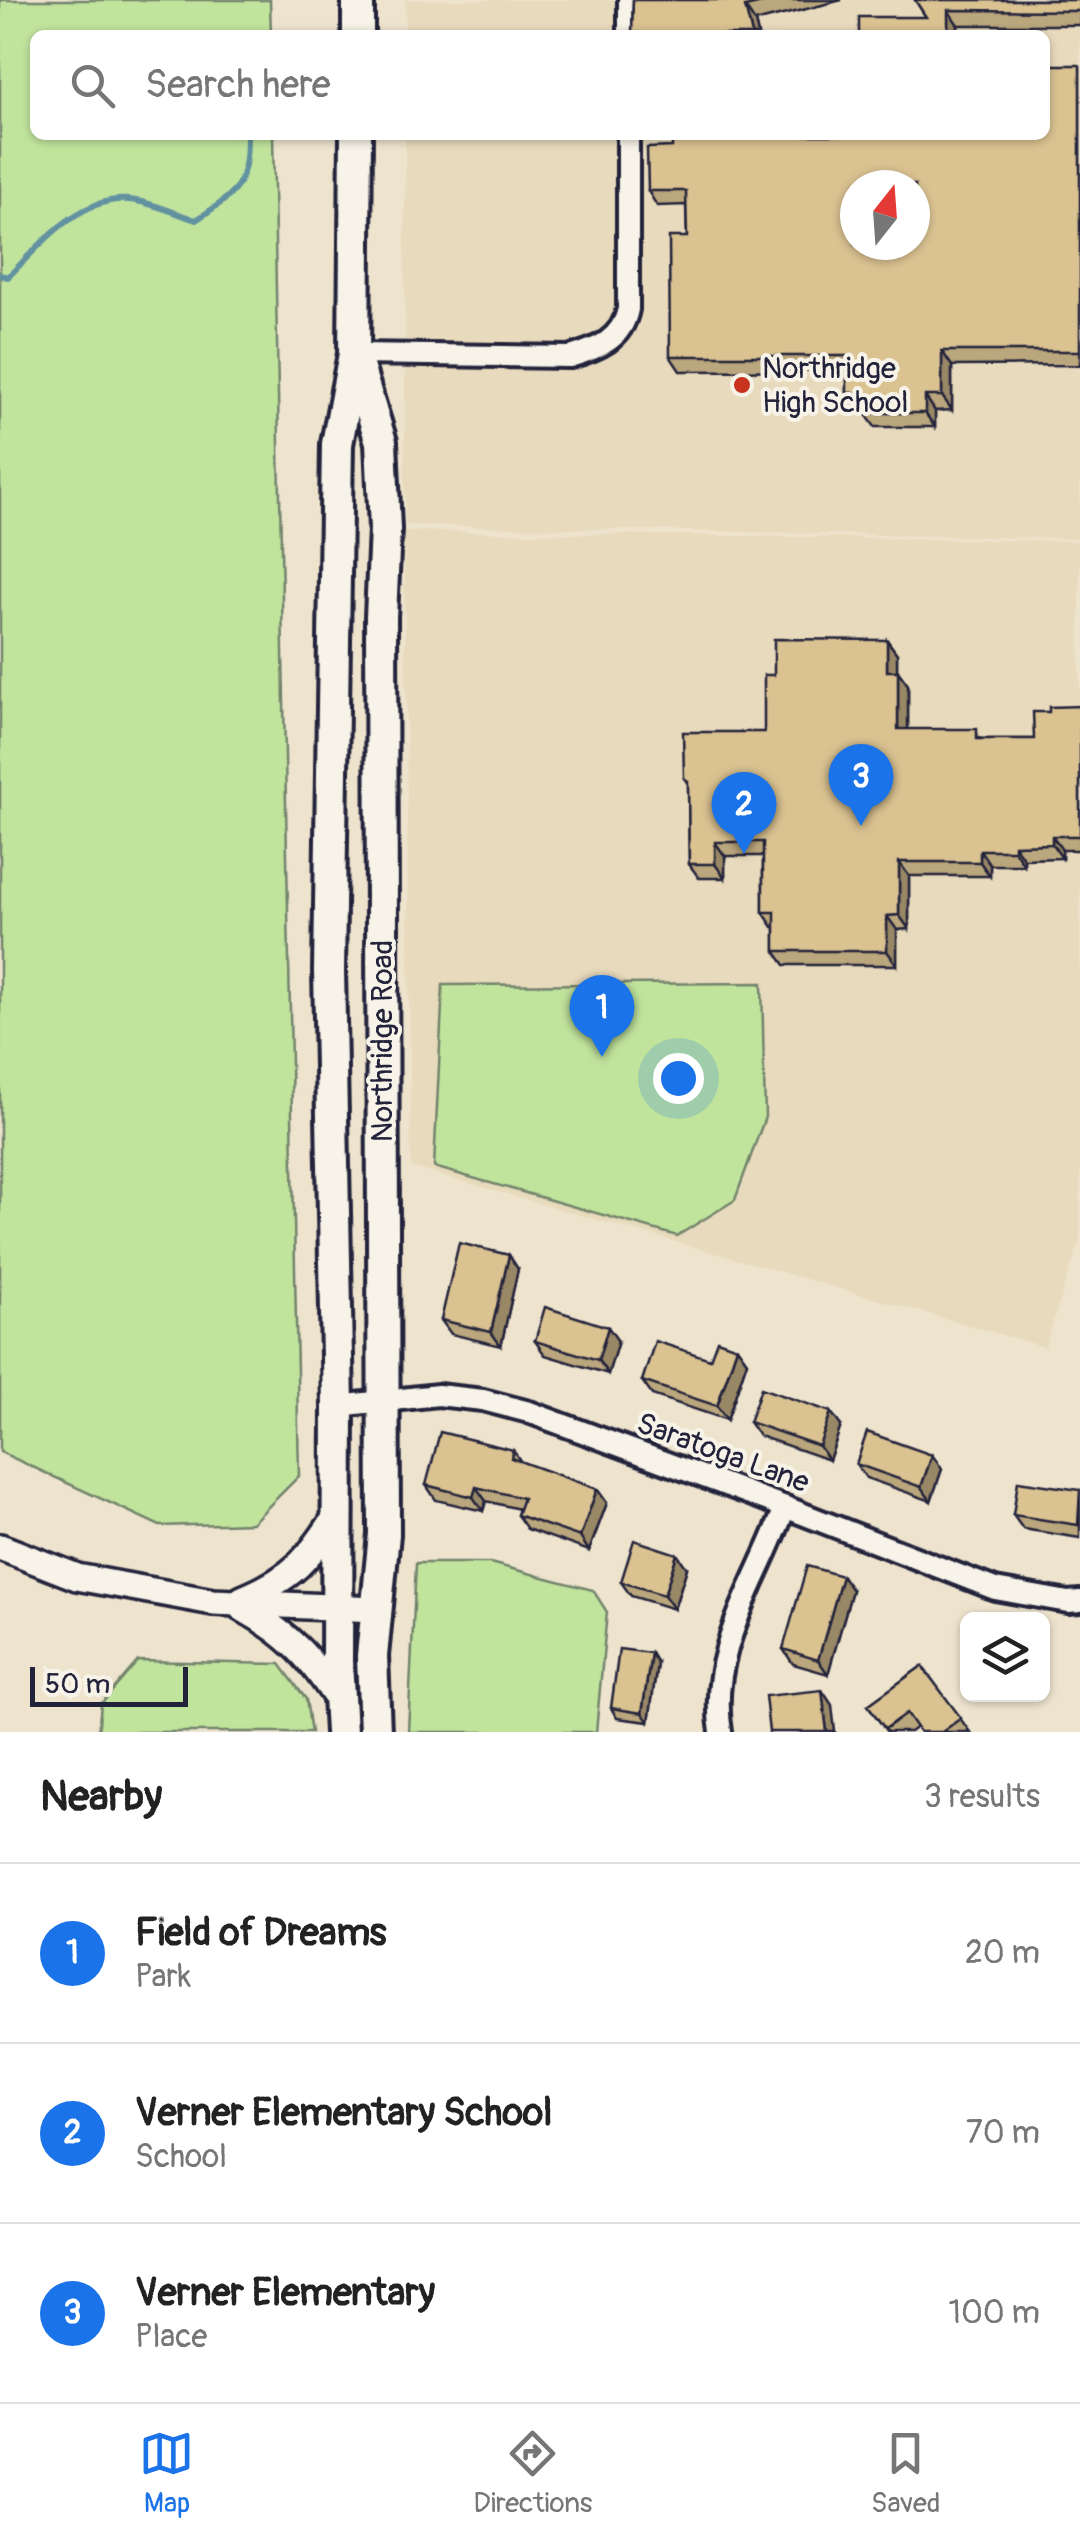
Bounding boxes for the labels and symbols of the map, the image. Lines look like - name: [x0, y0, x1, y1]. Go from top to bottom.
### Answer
- north arrow: [840, 170, 930, 260]
- place label: Northridge High School: [762, 350, 908, 421]
- marker: Northridge High School: [731, 374, 753, 396]
- pin: 3: [828, 744, 894, 826]
- pin: 2: [712, 772, 776, 854]
- street label: Northridge Road: [364, 940, 401, 1142]
- pin: 1: [570, 974, 634, 1057]
- your location: [653, 1053, 704, 1104]
- street label: Saratoga Lane: [632, 1405, 814, 1501]
- scale bar: [30, 1662, 188, 1706]

